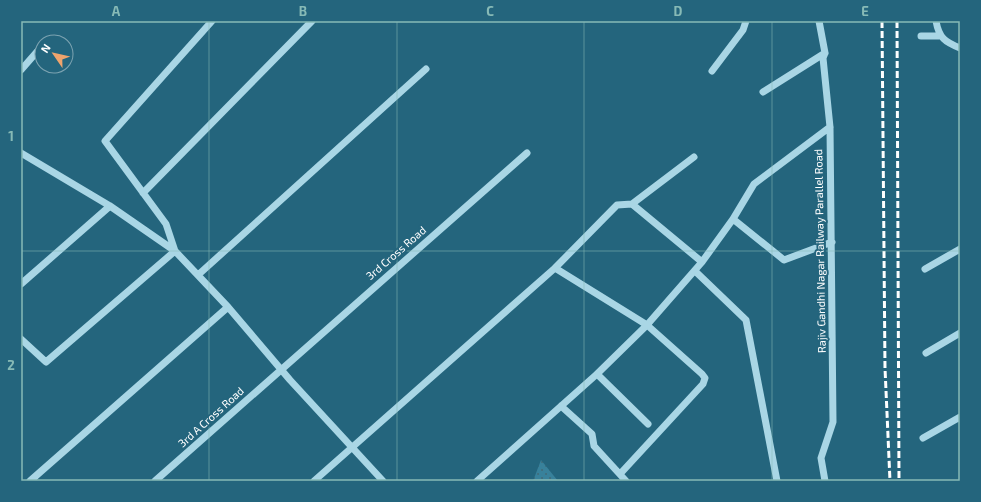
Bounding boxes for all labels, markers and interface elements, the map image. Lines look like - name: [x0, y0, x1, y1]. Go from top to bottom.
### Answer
- text: A: [112, 3, 121, 19]
- text: B: [299, 3, 307, 19]
- text: C: [486, 3, 494, 19]
- text: D: [674, 3, 683, 19]
- text: E: [861, 3, 869, 19]
- north arrow: [34, 34, 74, 74]
- text: N: [38, 41, 53, 55]
- text: 1: [8, 128, 14, 144]
- street label: Rajiv Gandhi Nagar Railway Parallel Road: [811, 149, 829, 353]
- street label: 3rd Cross Road: [363, 223, 428, 282]
- text: 2: [7, 357, 15, 373]
- street label: 3rd A Cross Road: [175, 384, 246, 449]

